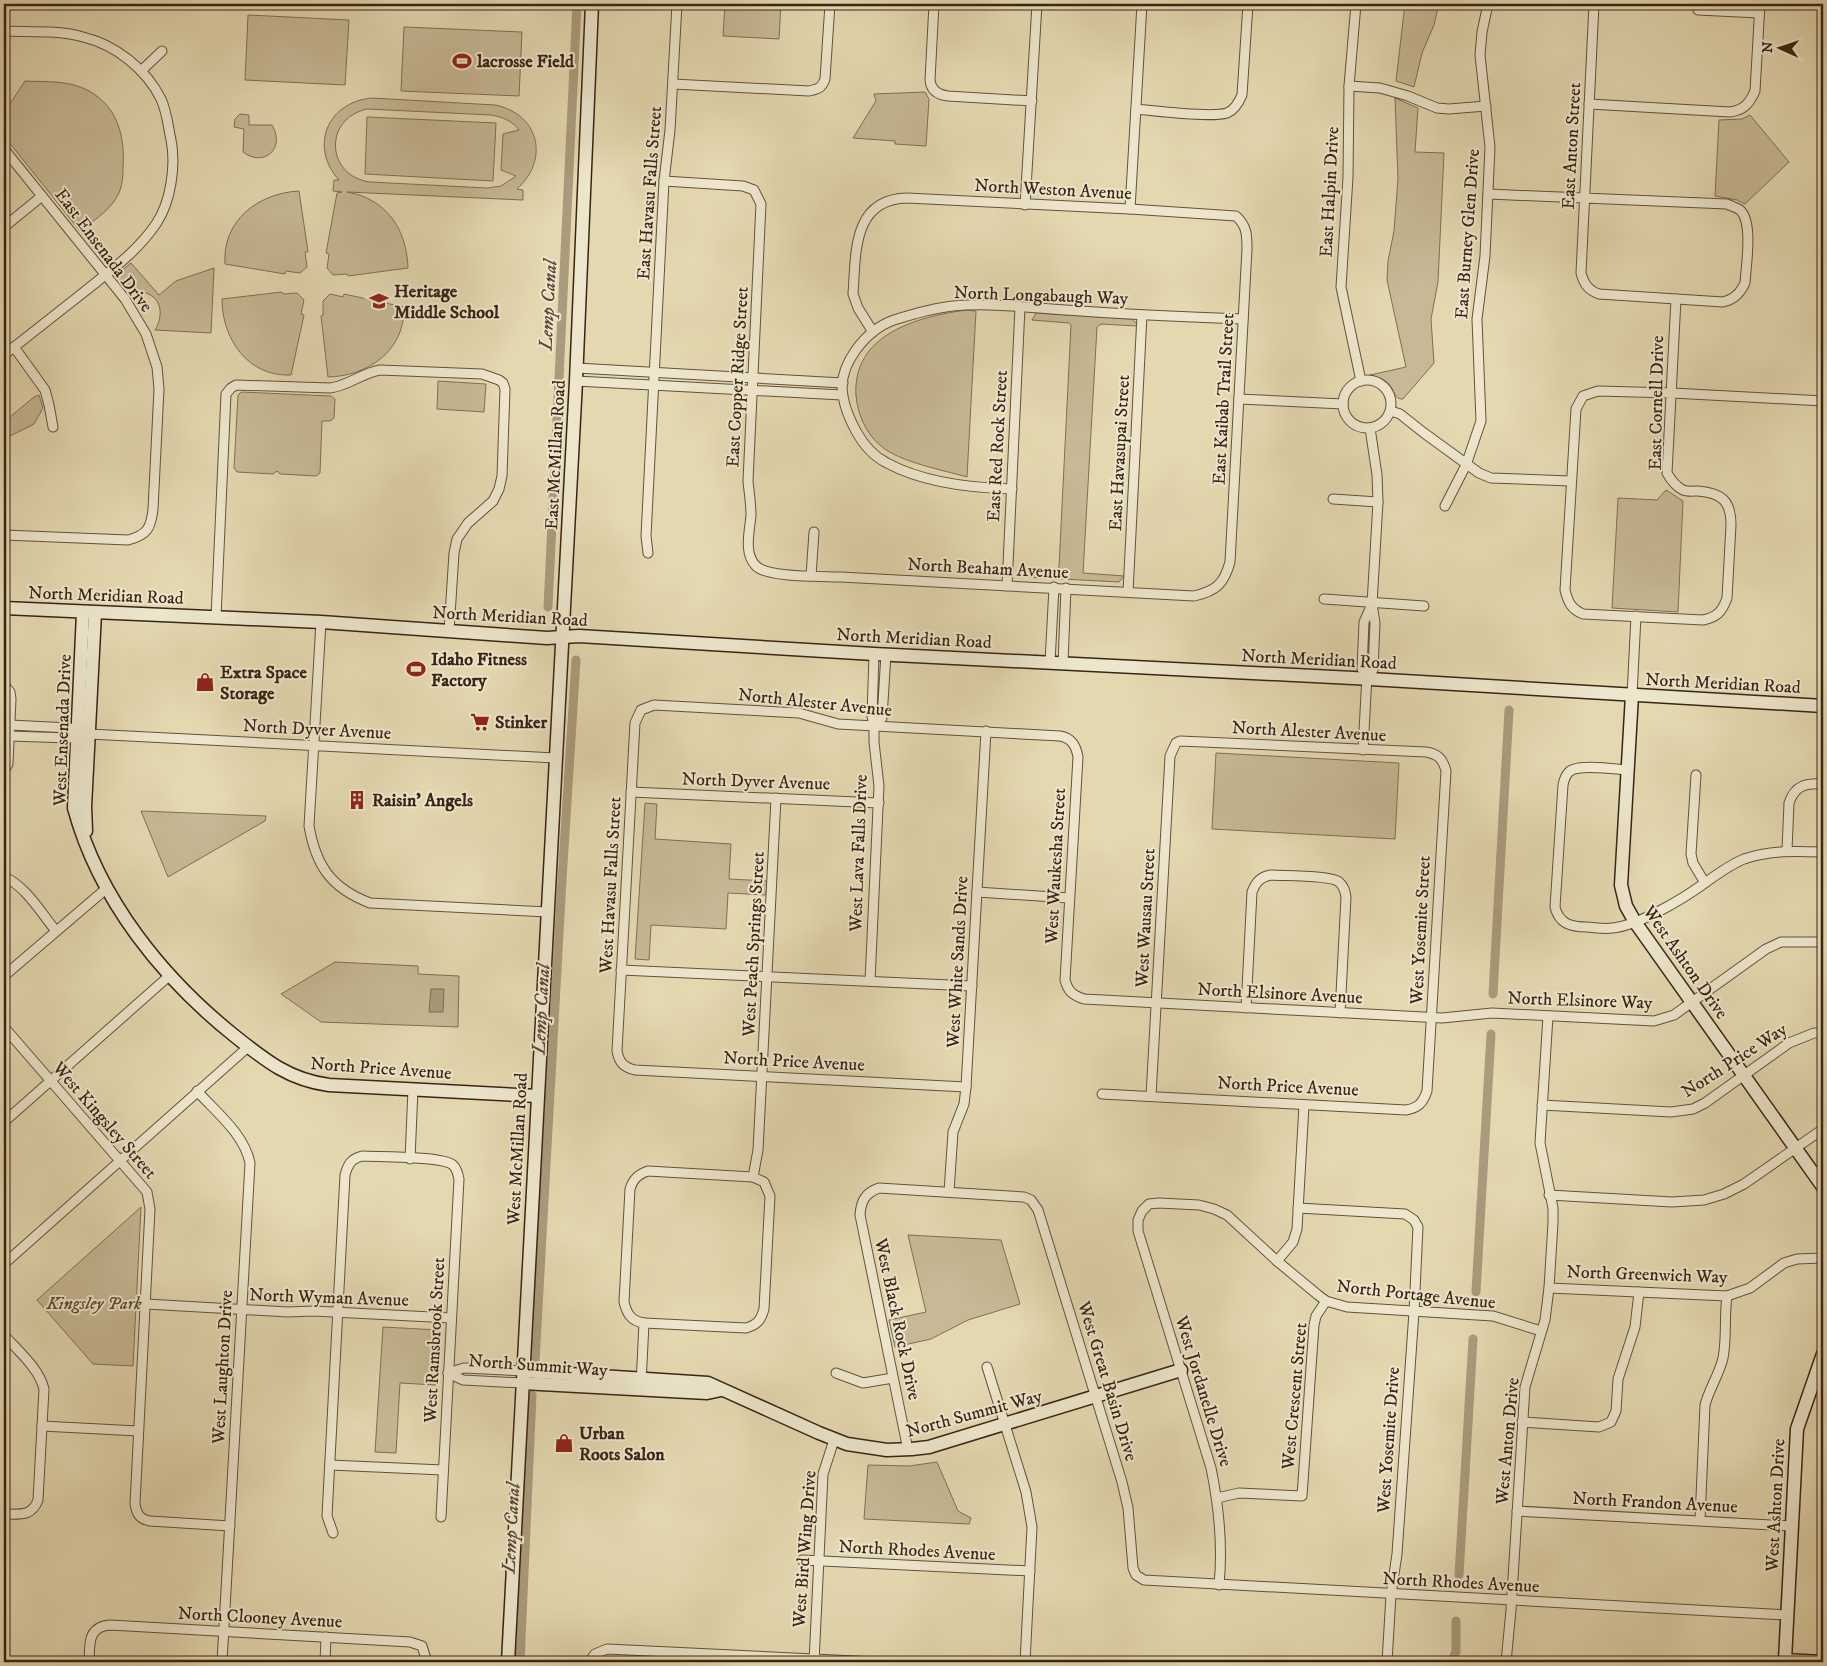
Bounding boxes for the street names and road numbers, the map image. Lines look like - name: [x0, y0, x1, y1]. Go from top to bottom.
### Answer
- street label: East Anton Street: [1558, 82, 1586, 210]
- street label: East Havasu Falls Street: [633, 105, 667, 281]
- street label: East Halpin Drive: [1316, 126, 1344, 258]
- street label: East Burney Glen Drive: [1451, 148, 1485, 320]
- street label: North Weston Avenue: [974, 175, 1132, 205]
- street label: East Ensenada Drive: [50, 184, 157, 317]
- street label: North Longabaugh Way: [953, 282, 1129, 310]
- street label: East Copper Ridge Street: [722, 286, 754, 468]
- street label: East Kaibab Trail Street: [1209, 312, 1239, 485]
- street label: East Cornell Drive: [1645, 335, 1669, 471]
- street label: East Red Rock Street: [983, 369, 1013, 523]
- street label: East Havasupai Street: [1105, 374, 1135, 532]
- street label: East McMillan Road: [541, 380, 571, 531]
- street label: North Beaham Avenue: [907, 554, 1069, 584]
- street label: North Meridian Road: [28, 582, 184, 610]
- street label: North Meridian Road: [432, 602, 588, 632]
- street label: North Meridian Road: [836, 624, 992, 654]
- street label: North Meridian Road: [1241, 645, 1397, 675]
- street label: West Ensenada Drive: [49, 654, 77, 807]
- street label: North Meridian Road: [1645, 669, 1801, 699]
- street label: North Alester Avenue: [737, 684, 893, 722]
- street label: North Dyver Avenue: [242, 715, 392, 745]
- street label: North Alester Avenue: [1231, 717, 1387, 747]
- street label: North Dyver Avenue: [681, 768, 831, 796]
- street label: West Lava Falls Drive: [845, 774, 873, 933]
- street label: West Waukesha Street: [1041, 787, 1071, 946]
- street label: West Havasu Falls Street: [595, 796, 627, 975]
- street label: West Wausau Street: [1131, 848, 1161, 989]
- street label: West Peach Springs Street: [738, 851, 770, 1038]
- street label: West Yosemite Street: [1406, 855, 1436, 1006]
- street label: West White Sands Drive: [942, 876, 973, 1050]
- street label: West Ashton Drive: [1637, 901, 1732, 1024]
- street label: North Elsinore Avenue: [1197, 979, 1363, 1009]
- street label: North Elsinore Way: [1507, 987, 1653, 1015]
- street label: North Price Way: [1678, 1018, 1792, 1103]
- street label: North Price Avenue: [723, 1047, 865, 1077]
- street label: North Price Avenue: [310, 1053, 452, 1085]
- street label: West Kingsley Street: [47, 1057, 161, 1184]
- street label: West McMillan Road: [503, 1072, 533, 1227]
- street label: North Price Avenue: [1217, 1072, 1359, 1102]
- street label: West Black Rock Drive: [869, 1235, 925, 1402]
- street label: West Ramsbrook Street: [420, 1256, 450, 1424]
- street label: North Greenwich Way: [1566, 1261, 1728, 1289]
- street label: North Portage Avenue: [1335, 1276, 1496, 1314]
- street label: North Wyman Avenue: [249, 1284, 409, 1312]
- street label: West Laughton Drive: [208, 1290, 238, 1446]
- street label: West Great Basin Drive: [1072, 1298, 1142, 1464]
- street label: West Jordanelle Drive: [1169, 1312, 1236, 1469]
- street label: West Crescent Street: [1278, 1321, 1312, 1471]
- street label: North Summit Way: [467, 1350, 609, 1382]
- street label: West Yosemite Drive: [1373, 1366, 1405, 1515]
- street label: West Anton Drive: [1491, 1377, 1525, 1506]
- street label: North Summit Way: [904, 1385, 1045, 1443]
- street label: West Ashton Drive: [1761, 1438, 1790, 1573]
- street label: West Bird Wing Drive: [788, 1470, 821, 1629]
- street label: North Frandon Avenue: [1572, 1488, 1738, 1518]
- street label: North Rhodes Avenue: [838, 1536, 996, 1566]
- street label: North Rhodes Avenue: [1382, 1568, 1540, 1598]
- street label: North Clooney Avenue: [177, 1603, 343, 1633]

